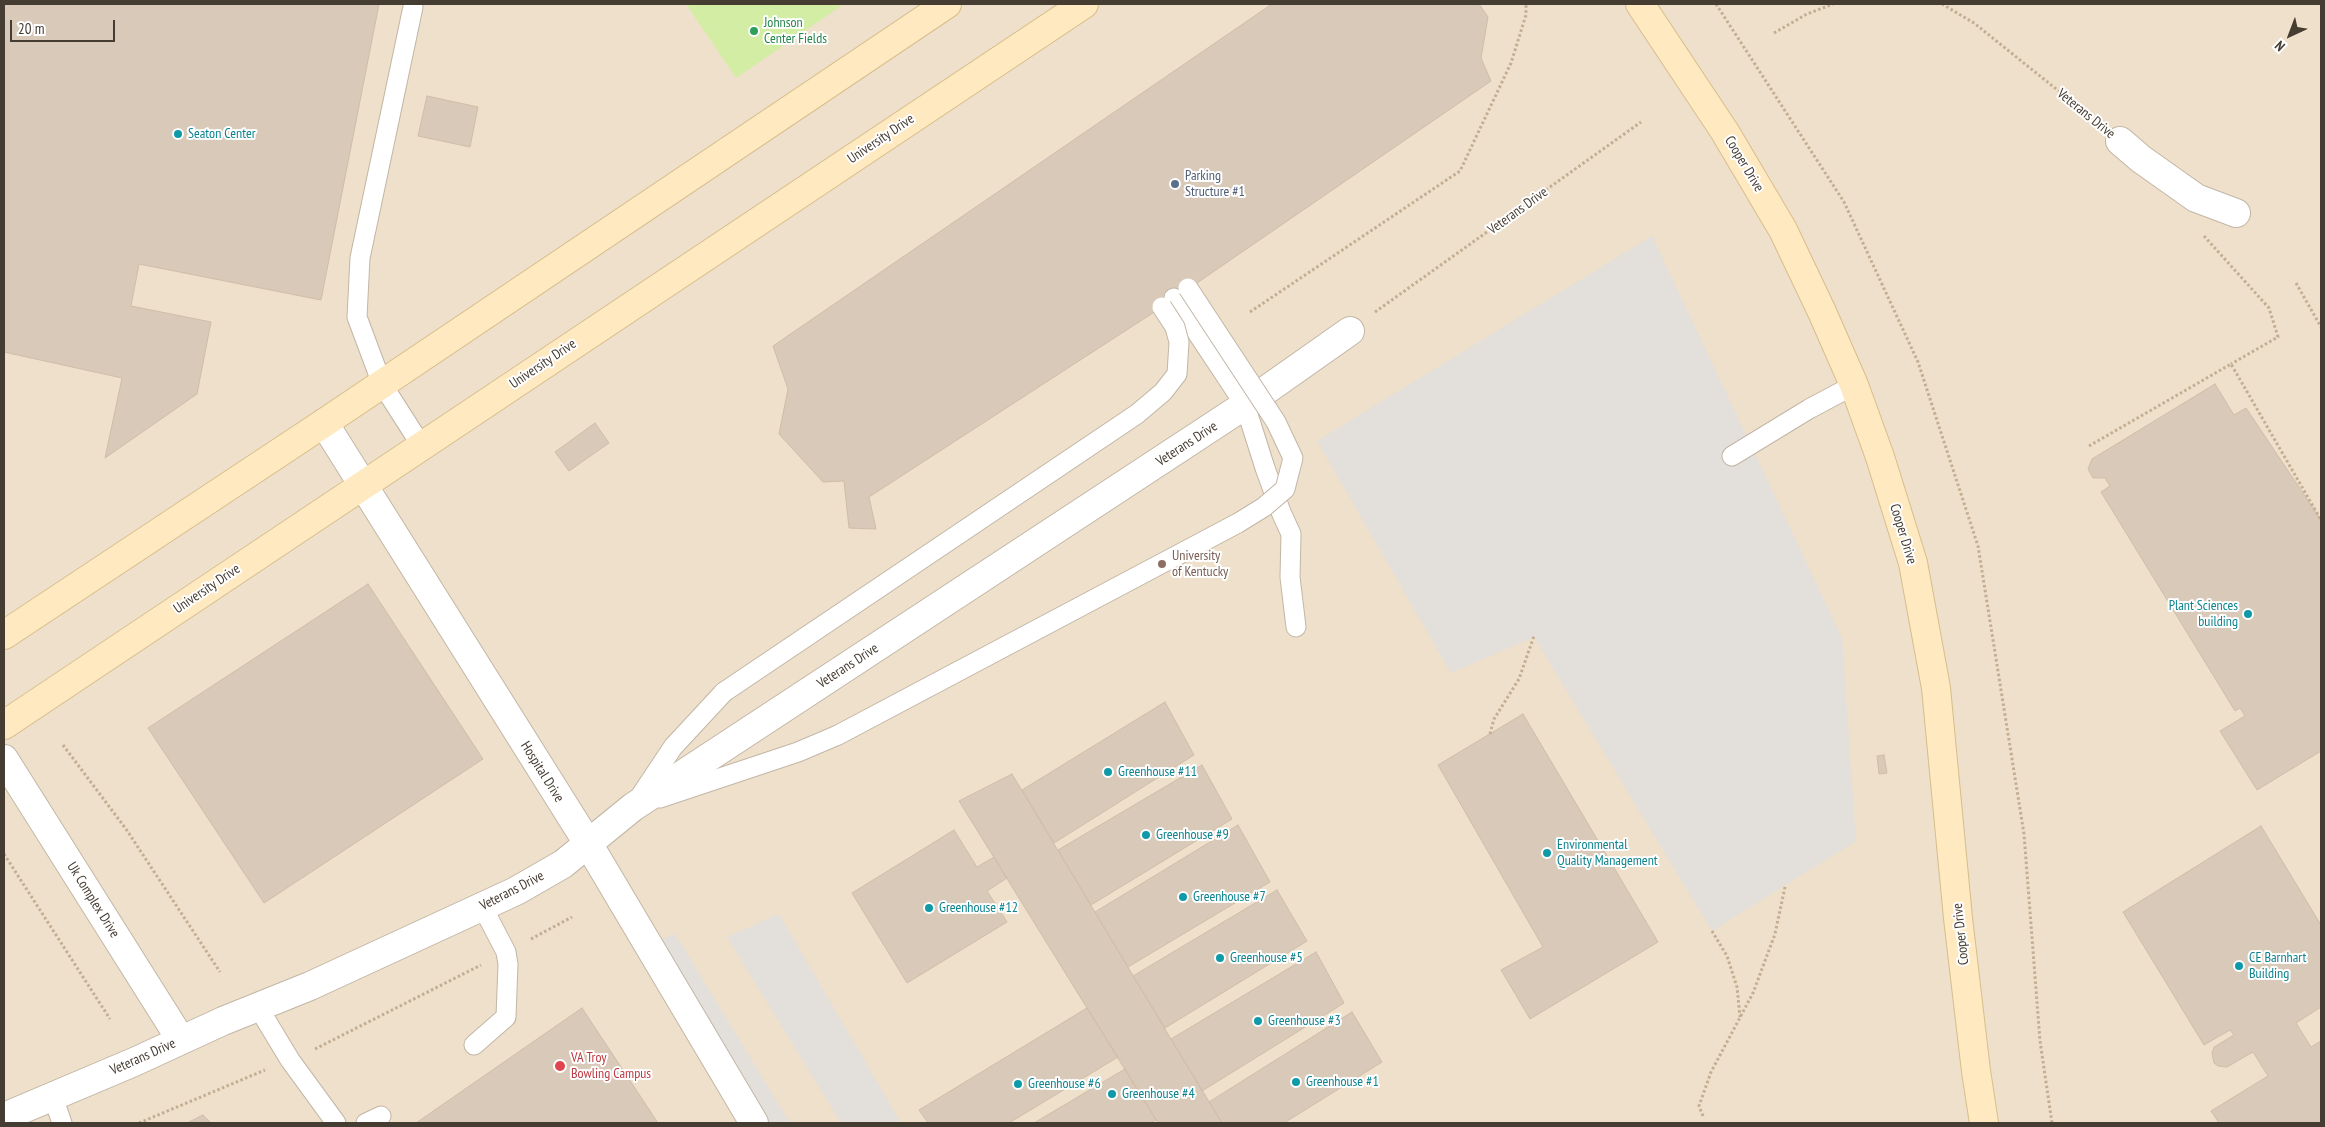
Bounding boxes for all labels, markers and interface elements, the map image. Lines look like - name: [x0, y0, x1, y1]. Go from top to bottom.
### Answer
- scale bar: [12, 10, 118, 42]
- north arrow: [2265, 10, 2315, 60]
- place label: Johnson Center Fields: [764, 15, 827, 48]
- text: 20 m: [18, 19, 44, 38]
- marker: Johnson Center Fields: [748, 25, 760, 37]
- text: N: [2271, 37, 2289, 55]
- street label: Veterans Drive: [2054, 86, 2118, 142]
- street label: University Drive: [844, 111, 918, 167]
- place label: Seaton Center: [188, 126, 256, 142]
- marker: Seaton Center: [172, 128, 184, 140]
- street label: Cooper Drive: [1721, 133, 1767, 195]
- place label: Parking Structure #1: [1185, 168, 1245, 200]
- marker: Parking Structure #1: [1169, 178, 1181, 190]
- street label: Veterans Drive: [1485, 184, 1551, 238]
- street label: University Drive: [506, 336, 580, 392]
- street label: Veterans Drive: [1153, 418, 1221, 470]
- street label: Cooper Drive: [1886, 502, 1920, 566]
- place label: University of Kentucky: [1172, 548, 1228, 580]
- marker: University of Kentucky: [1156, 558, 1168, 570]
- street label: University Drive: [170, 561, 244, 617]
- place label: Plant Sciences building: [2169, 598, 2238, 630]
- marker: Plant Sciences building: [2242, 608, 2254, 620]
- street label: Veterans Drive: [814, 640, 882, 692]
- street label: Hospital Drive: [517, 738, 567, 806]
- place label: Greenhouse #11: [1118, 764, 1197, 780]
- marker: Greenhouse #11: [1102, 766, 1114, 778]
- place label: Greenhouse #9: [1156, 827, 1229, 843]
- marker: Greenhouse #9: [1140, 829, 1152, 841]
- place label: Environmental Quality Management: [1557, 837, 1658, 870]
- marker: Environmental Quality Management: [1541, 847, 1553, 859]
- street label: Uk Complex Drive: [63, 859, 123, 941]
- street label: Veterans Drive: [477, 868, 547, 914]
- place label: Greenhouse #7: [1193, 889, 1266, 905]
- marker: Greenhouse #7: [1177, 891, 1189, 903]
- place label: Greenhouse #12: [939, 900, 1018, 916]
- marker: Greenhouse #12: [923, 902, 935, 914]
- street label: Cooper Drive: [1949, 902, 1973, 966]
- place label: Greenhouse #5: [1230, 950, 1303, 966]
- place label: CE Barnhart Building: [2249, 950, 2306, 982]
- marker: Greenhouse #5: [1214, 952, 1226, 964]
- marker: CE Barnhart Building: [2233, 960, 2245, 972]
- place label: Greenhouse #3: [1268, 1013, 1341, 1029]
- marker: Greenhouse #3: [1252, 1015, 1264, 1027]
- street label: Veterans Drive: [108, 1035, 178, 1079]
- place label: VA Troy Bowling Campus: [571, 1050, 651, 1082]
- marker: VA Troy Bowling Campus: [553, 1059, 567, 1073]
- place label: Greenhouse #1: [1306, 1074, 1379, 1090]
- place label: Greenhouse #6: [1028, 1076, 1101, 1092]
- marker: Greenhouse #1: [1290, 1076, 1302, 1088]
- marker: Greenhouse #6: [1012, 1078, 1024, 1090]
- place label: Greenhouse #4: [1122, 1086, 1195, 1102]
- marker: Greenhouse #4: [1106, 1088, 1118, 1100]

